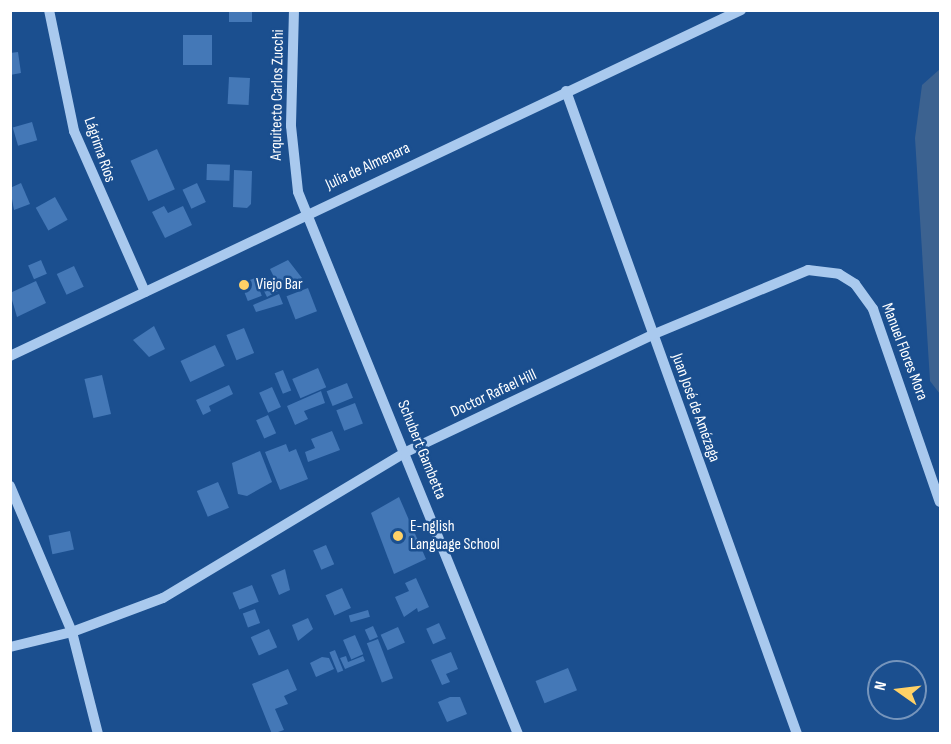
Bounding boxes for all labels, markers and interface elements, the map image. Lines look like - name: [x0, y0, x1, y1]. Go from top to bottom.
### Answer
- street label: Arquitecto Carlos Zucchi: [267, 29, 289, 161]
- street label: Lágrima Ríos: [79, 115, 119, 185]
- street label: Julia de Almenara: [323, 139, 413, 195]
- place label: Viejo Bar: [256, 275, 303, 295]
- marker: Viejo Bar: [237, 278, 251, 292]
- street label: Manuel Flores Mora: [877, 301, 931, 403]
- street label: Juan José de Amézaga: [667, 351, 723, 465]
- street label: Doctor Rafael Hill: [448, 366, 540, 422]
- street label: Schubert Gambetta: [392, 398, 450, 502]
- place label: E-nglish Language School: [410, 517, 500, 555]
- marker: E-nglish Language School: [391, 529, 405, 543]
- north arrow: [867, 660, 927, 720]
- text: N: [871, 680, 891, 692]

